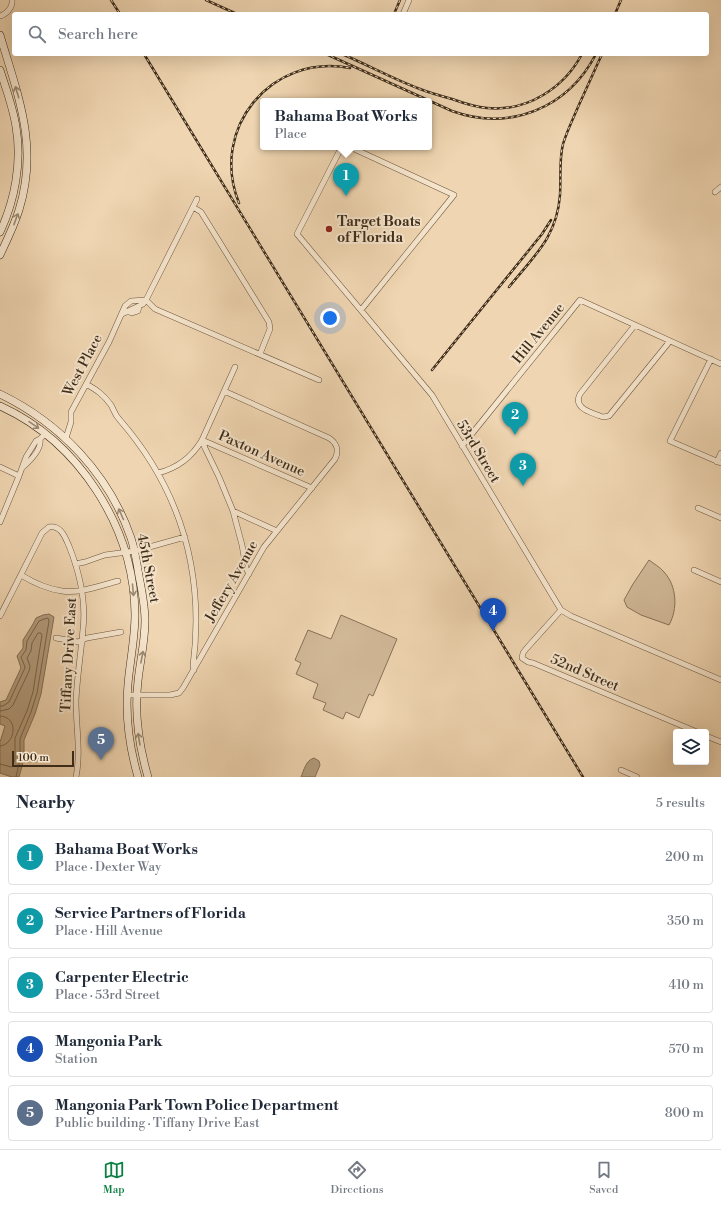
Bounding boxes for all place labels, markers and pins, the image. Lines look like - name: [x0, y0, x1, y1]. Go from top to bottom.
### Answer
- pin: 1: [333, 163, 359, 196]
- place label: Target Boats of Florida: [337, 213, 421, 247]
- marker: Target Boats of Florida: [324, 224, 334, 234]
- pin: 2: [502, 402, 528, 435]
- pin: 3: [510, 453, 536, 486]
- pin: 4: [480, 598, 506, 631]
- pin: 5: [88, 727, 114, 760]

